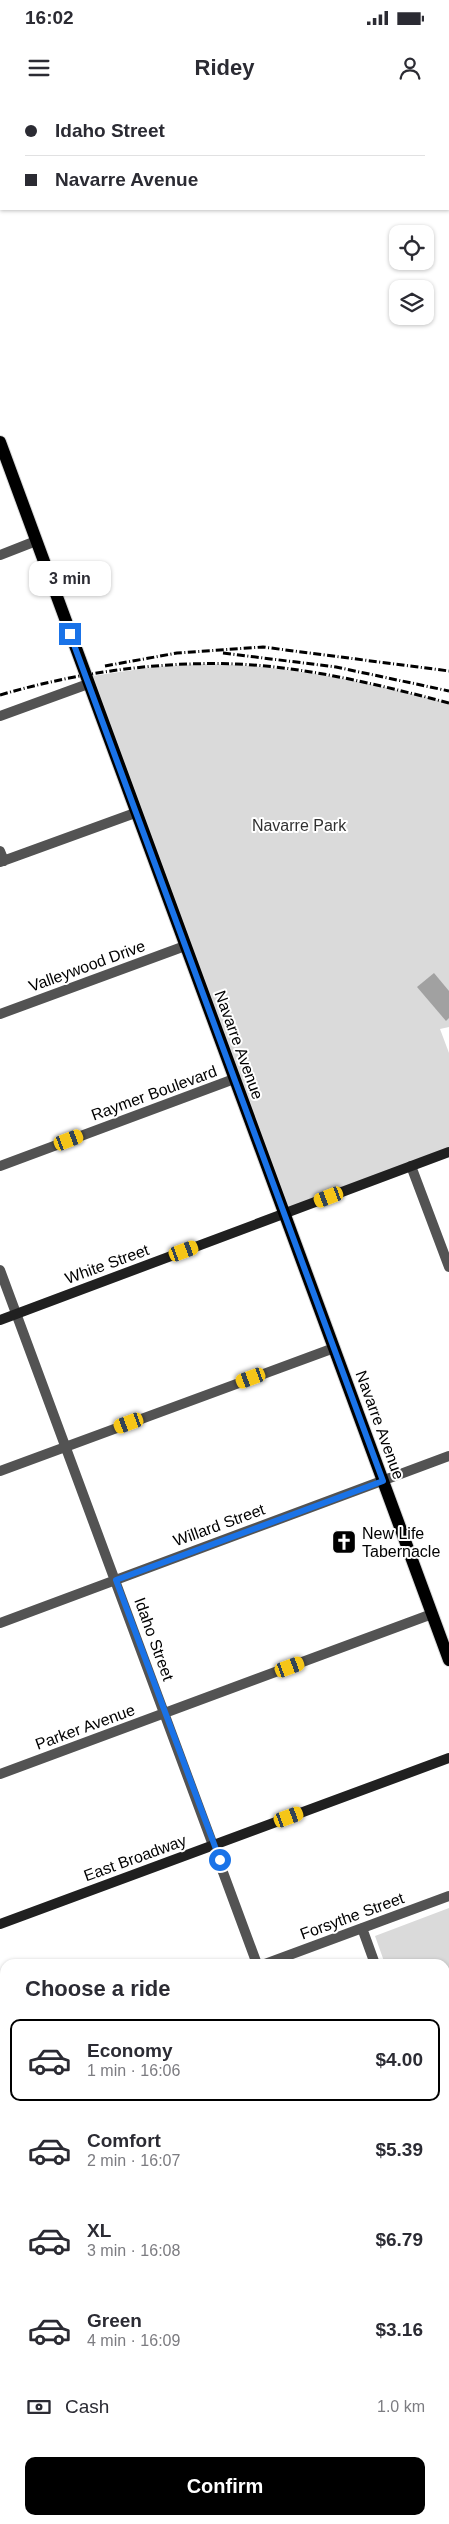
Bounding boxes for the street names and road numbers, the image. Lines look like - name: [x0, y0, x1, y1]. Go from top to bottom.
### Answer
- street label: Valleywood Drive: [27, 937, 148, 995]
- street label: Navarre Avenue: [211, 988, 267, 1102]
- street label: Raymer Boulevard: [89, 1062, 219, 1124]
- street label: White Street: [63, 1241, 152, 1287]
- street label: Navarre Avenue: [352, 1368, 408, 1482]
- street label: Willard Street: [171, 1500, 268, 1549]
- street label: Idaho Street: [131, 1595, 177, 1683]
- street label: Parker Avenue: [33, 1701, 137, 1753]
- street label: East Broadway: [82, 1832, 188, 1884]
- street label: Forsythe Street: [298, 1889, 407, 1943]

